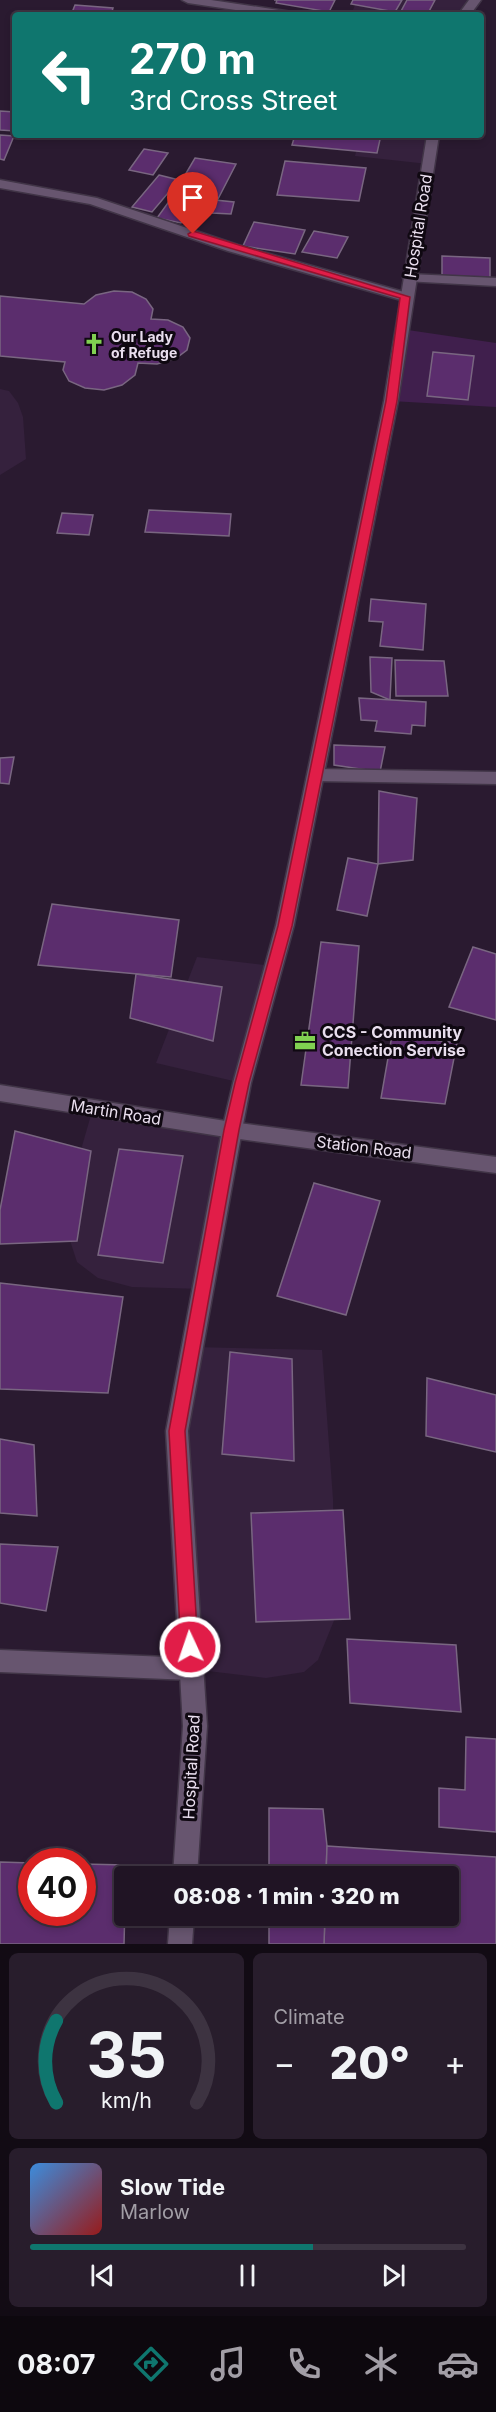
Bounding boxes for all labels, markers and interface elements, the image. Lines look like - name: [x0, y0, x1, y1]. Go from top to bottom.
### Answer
- text: 270 m: [129, 33, 256, 84]
- icon: left: [30, 36, 108, 114]
- text: 3rd Cross Street: [129, 84, 337, 117]
- pin: [167, 172, 218, 234]
- street label: Hospital Road: [400, 173, 436, 279]
- icon: arrive: [176, 181, 209, 214]
- place label: Our Lady of Refuge: [111, 328, 177, 361]
- church icon: Our Lady of Refuge: [82, 332, 106, 356]
- place label: CCS - Community Conection Servise: [322, 1022, 466, 1060]
- office icon: CCS - Community Conection Servise: [293, 1029, 317, 1053]
- street label: Martin Road: [69, 1095, 163, 1129]
- street label: Station Road: [315, 1131, 413, 1163]
- position arrow: [158, 1615, 222, 1679]
- street label: Hospital Road: [178, 1714, 204, 1820]
- speed limit sign: 40: [18, 1848, 96, 1926]
- text: 08:08 · 1 min · 320 m: [173, 1883, 400, 1909]
- text: Climate: [274, 2005, 345, 2029]
- text: 35: [86, 2017, 166, 2092]
- text: 20°: [329, 2035, 410, 2090]
- text: −: [274, 2043, 295, 2083]
- text: +: [444, 2043, 466, 2083]
- text: km/h: [101, 2087, 152, 2113]
- text: Slow Tide: [120, 2174, 225, 2200]
- text: Marlow: [120, 2200, 190, 2224]
- icon: previous: [86, 2259, 119, 2292]
- icon: pause: [231, 2259, 264, 2292]
- icon: next: [377, 2259, 410, 2292]
- icon: directions: [130, 2343, 172, 2385]
- icon: music: [207, 2343, 249, 2385]
- icon: phone: [283, 2343, 325, 2385]
- icon: climate: [360, 2343, 402, 2385]
- icon: car: [437, 2343, 479, 2385]
- text: 08:07: [17, 2348, 96, 2381]

